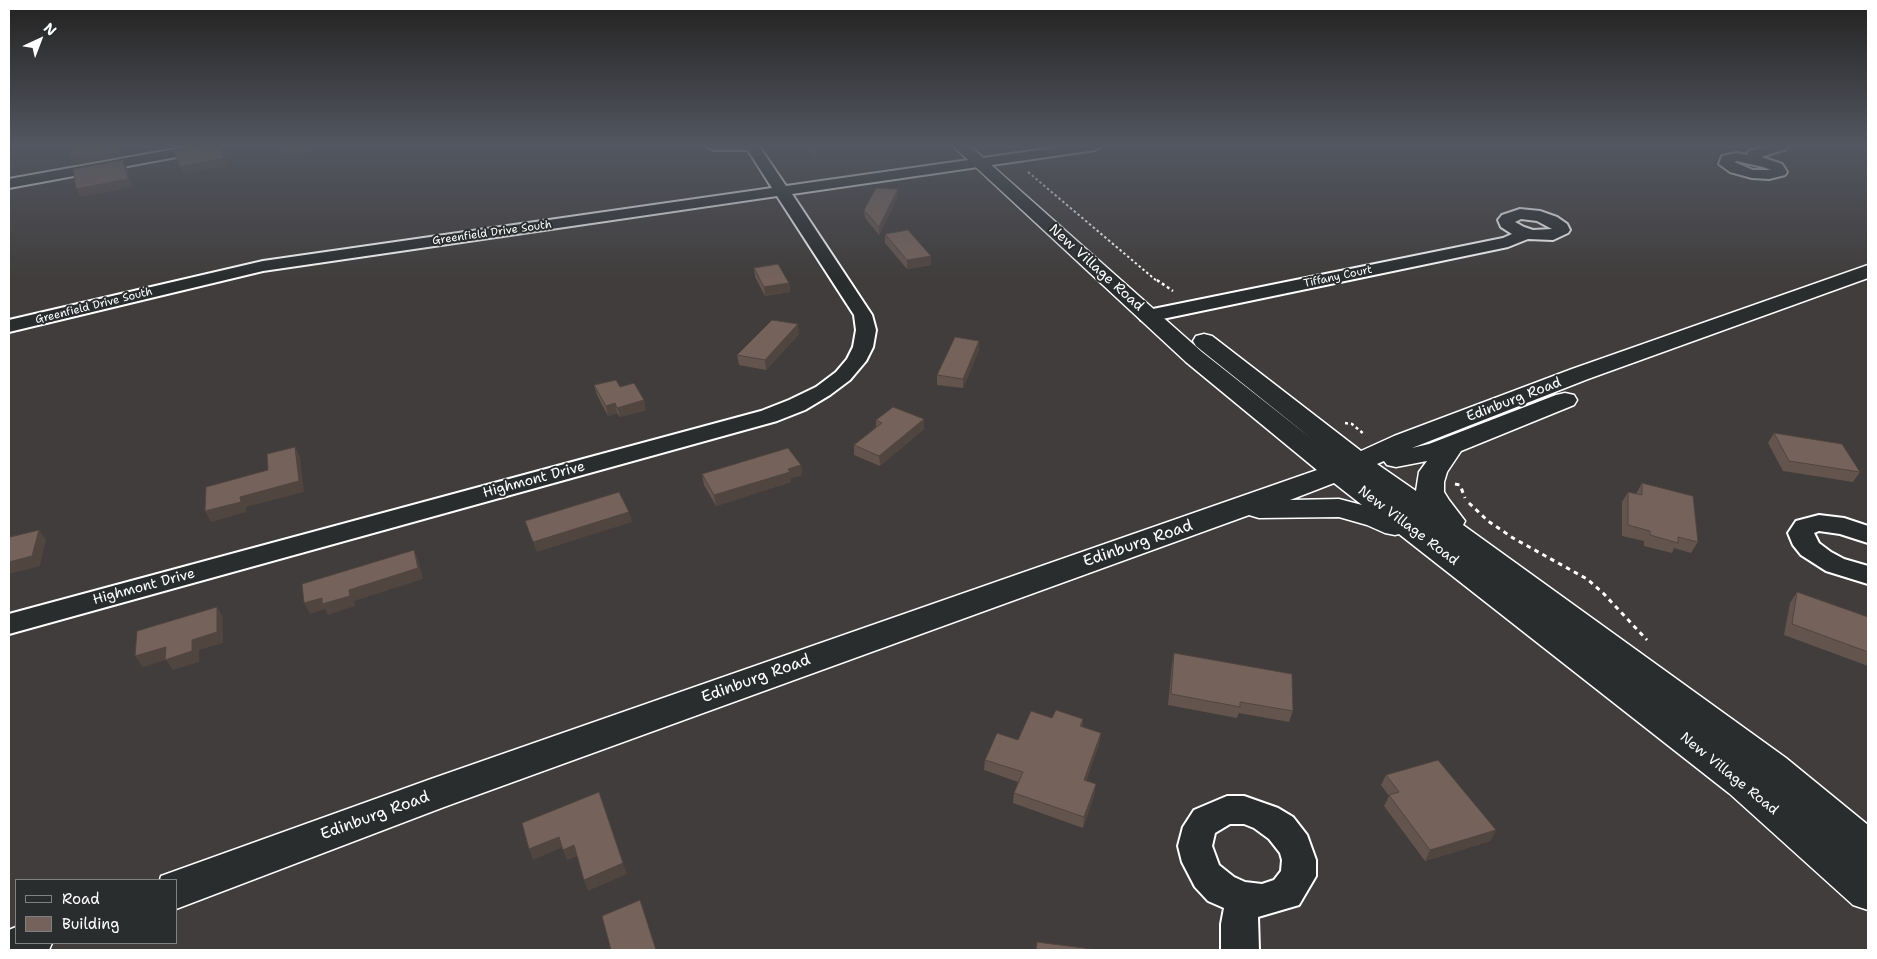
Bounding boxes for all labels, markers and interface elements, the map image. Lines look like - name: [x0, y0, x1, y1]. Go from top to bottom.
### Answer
- north arrow: [15, 15, 65, 65]
- text: N: [40, 19, 60, 39]
- street label: Greenfield Drive South: [432, 218, 552, 248]
- street label: New Village Road: [1045, 221, 1147, 315]
- street label: Tiffany Court: [1302, 263, 1374, 291]
- street label: Greenfield Drive South: [34, 285, 154, 327]
- street label: Edinburg Road: [1464, 374, 1564, 426]
- street label: Highmont Drive: [481, 458, 587, 502]
- street label: New Village Road: [1354, 483, 1462, 569]
- street label: Edinburg Road: [1081, 516, 1195, 572]
- street label: Highmont Drive: [91, 565, 197, 609]
- street label: Edinburg Road: [699, 650, 813, 708]
- street label: New Village Road: [1676, 729, 1782, 819]
- street label: Edinburg Road: [318, 787, 432, 845]
- legend: [15, 879, 178, 944]
- text: Road: [62, 889, 100, 909]
- text: Building: [62, 914, 119, 934]

